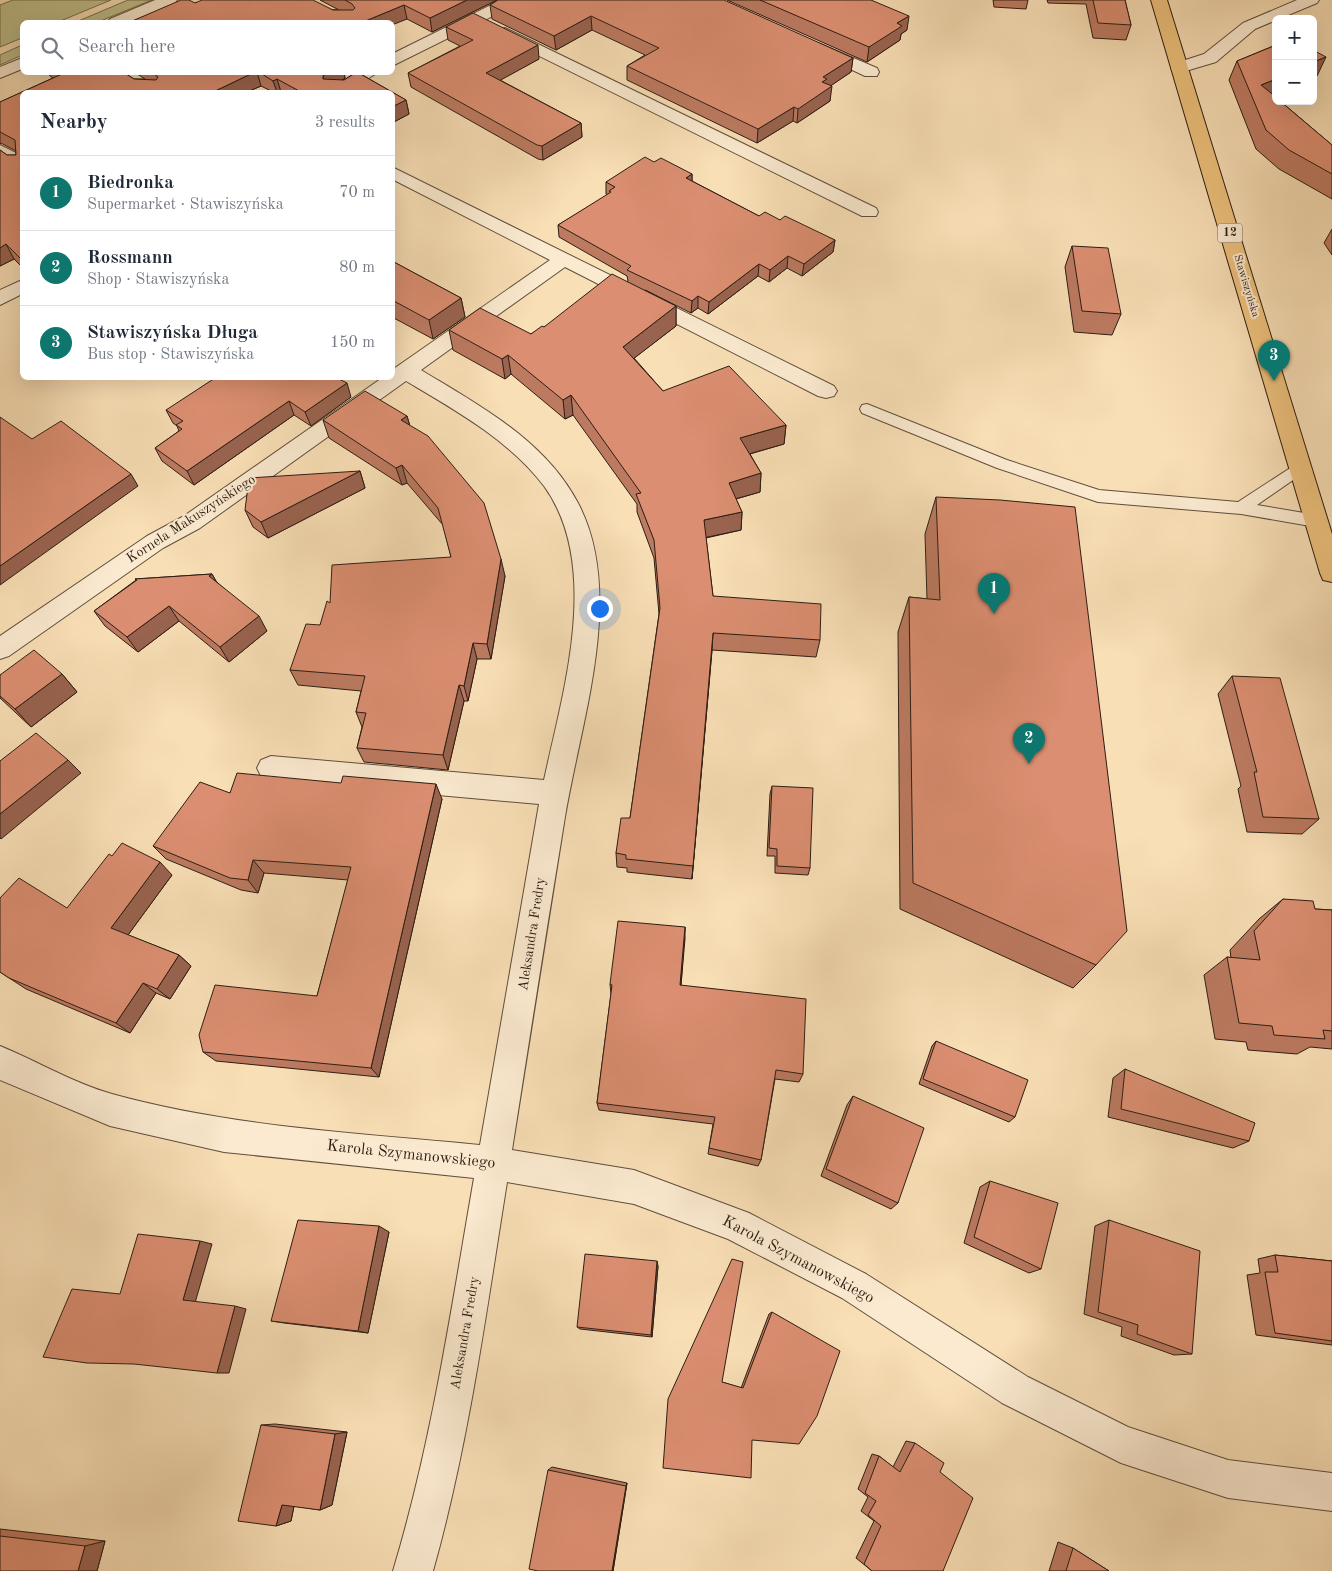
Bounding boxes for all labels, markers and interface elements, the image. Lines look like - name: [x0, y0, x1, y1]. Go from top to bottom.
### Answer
- map controls: [1272, 15, 1317, 105]
- button: +: [1272, 15, 1317, 60]
- search box: [20, 20, 395, 75]
- icon: search: [38, 34, 66, 62]
- text: Search here: [78, 38, 175, 57]
- button: −: [1272, 60, 1317, 105]
- text: Nearby: [40, 112, 108, 133]
- text: 3 results: [315, 115, 375, 131]
- text: Biedronka: [87, 174, 174, 193]
- text: 1: [51, 185, 61, 201]
- text: 70 m: [339, 185, 375, 201]
- text: Supermarket · Stawiszyńska: [87, 197, 284, 213]
- road number: 12: [1218, 224, 1242, 242]
- text: Rossmann: [87, 249, 173, 268]
- street label: Stawiszyńska: [1231, 253, 1261, 319]
- text: 2: [51, 260, 61, 276]
- text: 80 m: [339, 260, 375, 276]
- text: Shop · Stawiszyńska: [87, 272, 229, 288]
- text: Stawiszyńska Długa: [87, 324, 258, 343]
- text: 3: [51, 335, 61, 351]
- text: 150 m: [330, 335, 375, 351]
- pin: 3: [1258, 340, 1290, 381]
- text: Bus stop · Stawiszyńska: [87, 347, 254, 363]
- street label: Kornela Makuszyńskiego: [124, 472, 258, 566]
- pin: 1: [978, 573, 1010, 614]
- your location: [587, 596, 613, 622]
- pin: 2: [1013, 723, 1045, 764]
- street label: Aleksandra Fredry: [516, 876, 548, 992]
- street label: Karola Szymanowskiego: [326, 1138, 496, 1172]
- street label: Karola Szymanowskiego: [719, 1213, 877, 1307]
- street label: Aleksandra Fredry: [448, 1275, 482, 1391]

